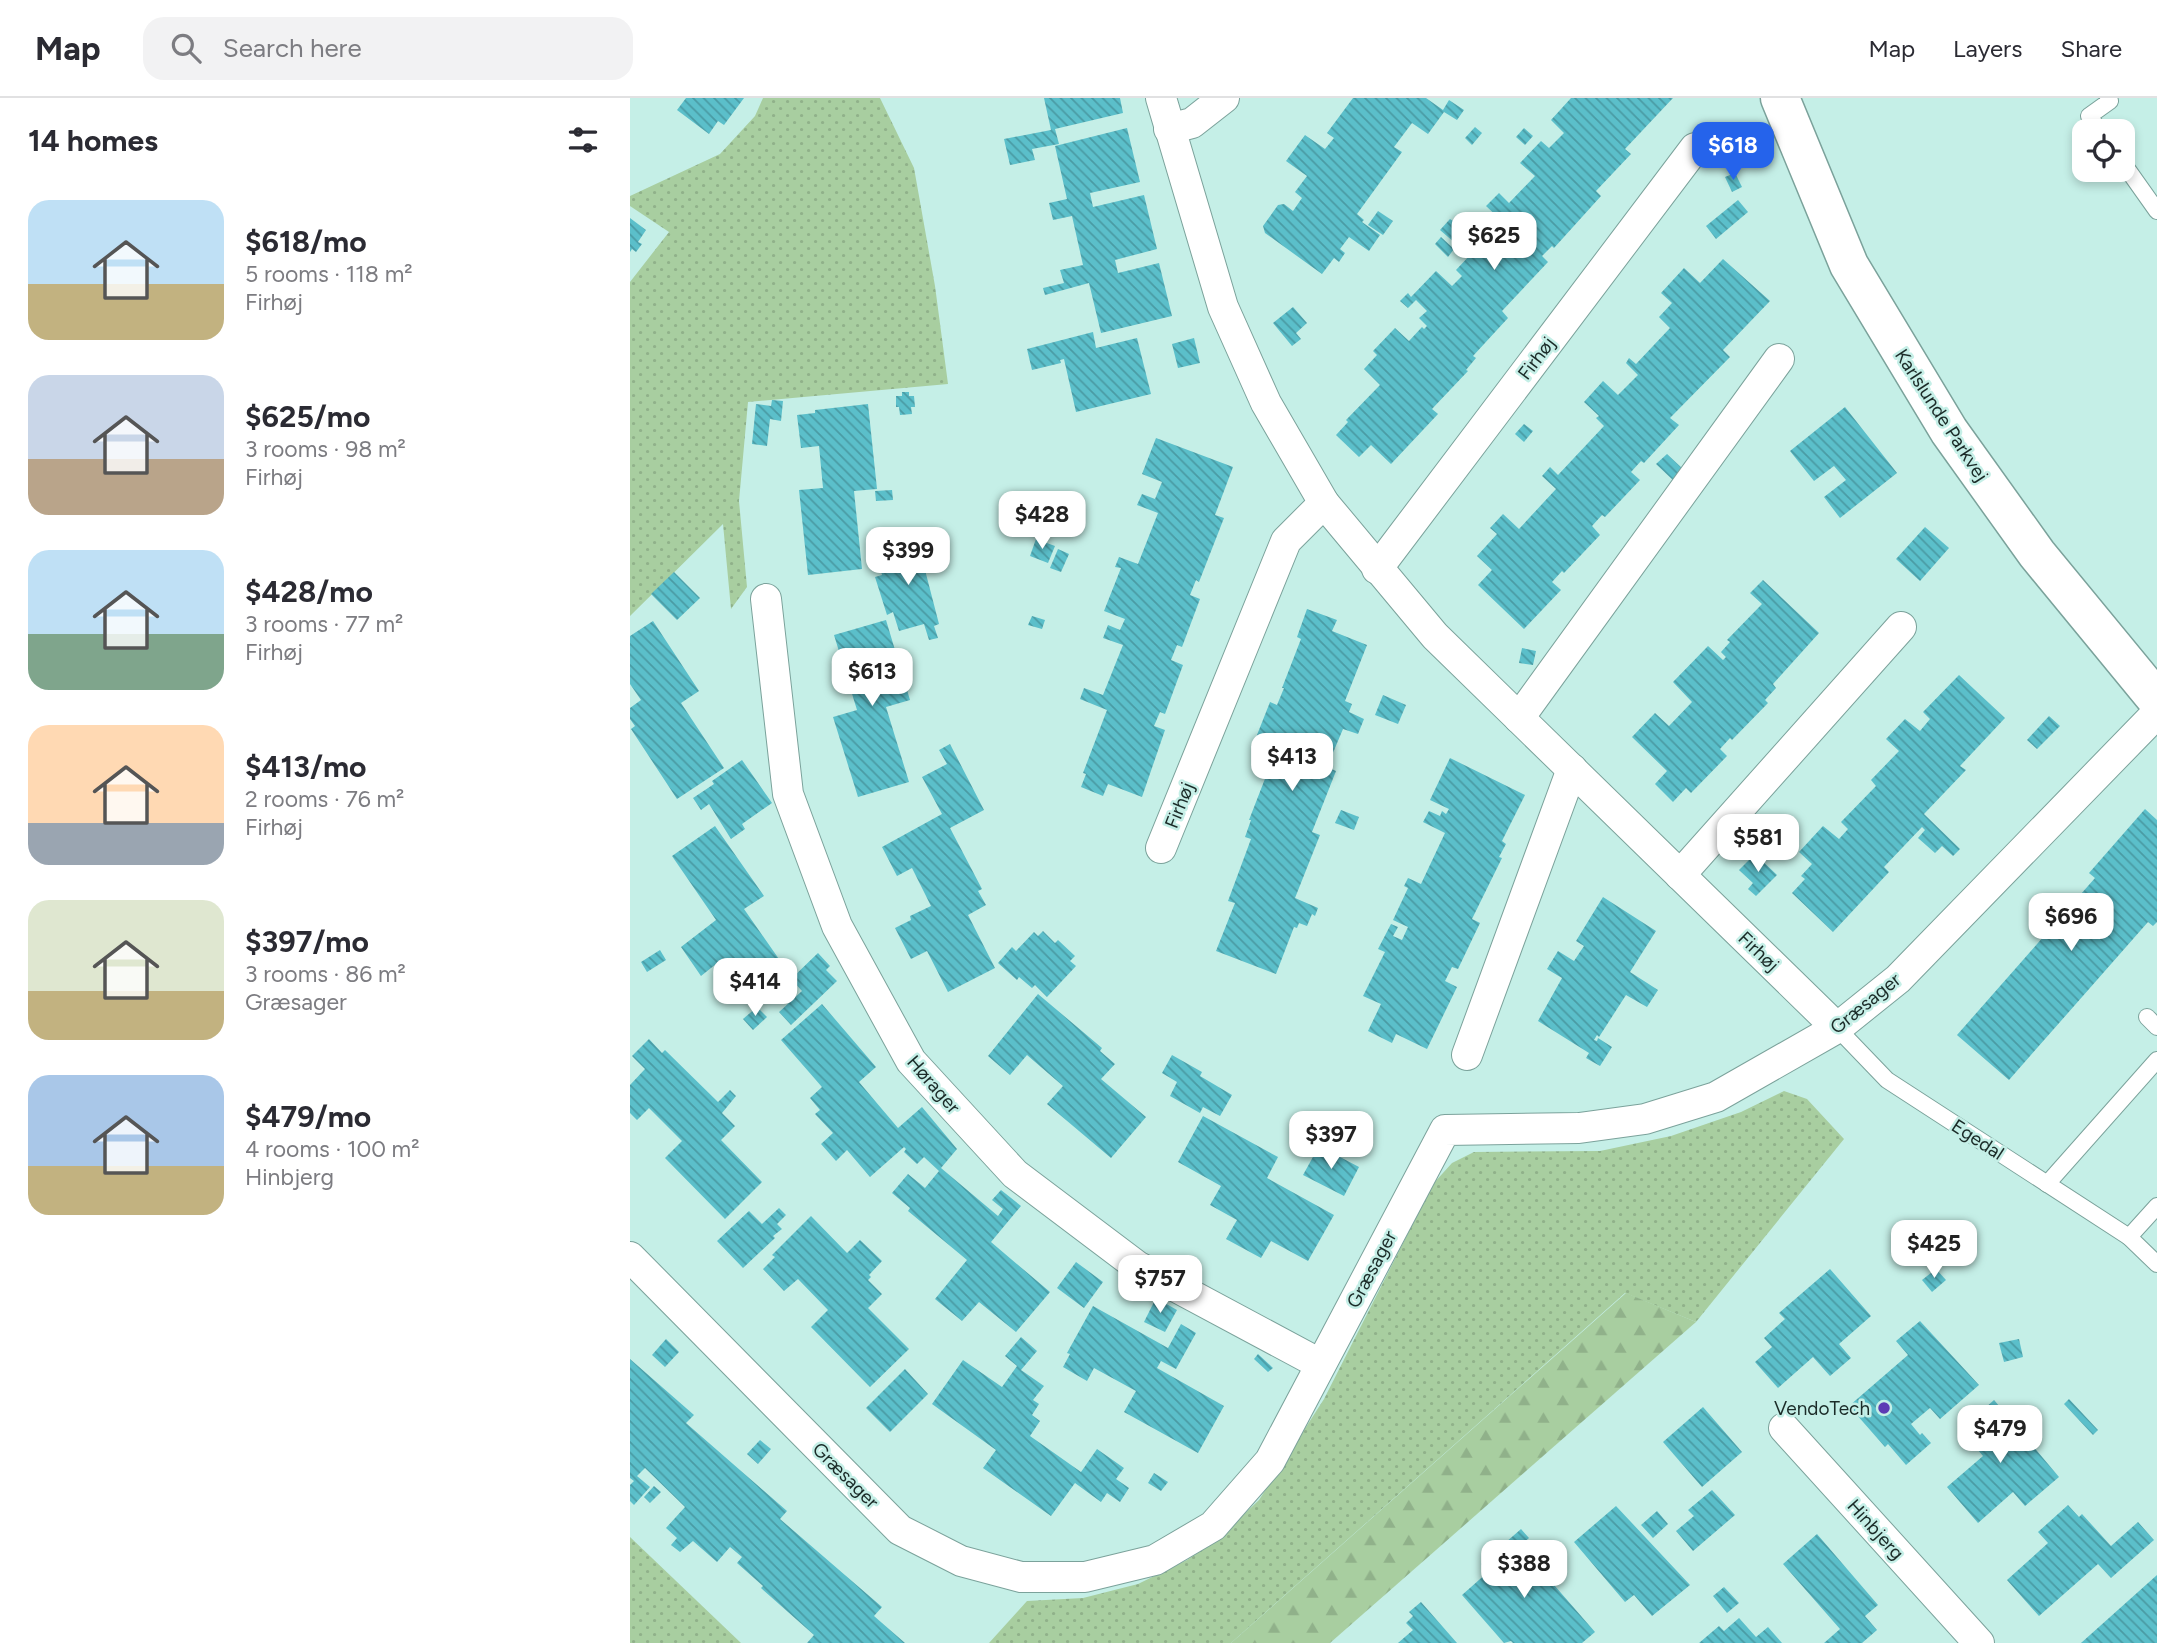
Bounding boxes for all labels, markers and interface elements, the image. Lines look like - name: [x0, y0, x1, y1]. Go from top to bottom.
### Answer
- search box: [143, 17, 633, 80]
- text: Map: [35, 29, 101, 68]
- icon: search: [167, 29, 205, 67]
- text: Search here: [223, 32, 362, 64]
- text: Map: [1868, 34, 1915, 63]
- text: Layers: [1953, 34, 2022, 63]
- text: Share: [2060, 34, 2122, 63]
- map controls: [2072, 119, 2135, 182]
- button: locate: [2072, 119, 2135, 182]
- icon: filters: [564, 121, 602, 159]
- text: 14 homes: [28, 122, 158, 159]
- pin: $618: [1692, 122, 1774, 182]
- text: $618: [1708, 131, 1758, 159]
- pin: $625: [1453, 212, 1535, 272]
- text: $625: [1468, 221, 1520, 249]
- text: $618/mo: [245, 223, 367, 260]
- icon: home: [84, 228, 168, 312]
- text: 5 rooms · 118 m²: [245, 260, 413, 288]
- text: Firhøj: [245, 288, 303, 316]
- street label: Firhøj: [1513, 332, 1560, 384]
- street label: Karlslunde Parkvej: [1890, 345, 1993, 486]
- text: $625/mo: [245, 398, 370, 435]
- icon: home: [84, 403, 168, 487]
- text: 3 rooms · 98 m²: [245, 435, 406, 463]
- text: Firhøj: [245, 463, 303, 491]
- pin: $428: [1001, 491, 1083, 551]
- text: $428: [1015, 500, 1069, 528]
- pin: $399: [867, 528, 949, 587]
- text: $399: [882, 536, 934, 564]
- text: $428/mo: [245, 573, 373, 610]
- icon: home: [84, 578, 168, 662]
- text: 3 rooms · 77 m²: [245, 610, 403, 638]
- text: Firhøj: [245, 638, 303, 666]
- pin: $613: [831, 648, 913, 708]
- text: $613: [848, 657, 896, 685]
- pin: $413: [1251, 734, 1333, 793]
- text: $413: [1267, 742, 1317, 770]
- text: $413/mo: [245, 748, 367, 785]
- icon: home: [84, 753, 168, 837]
- street label: Firhøj: [1160, 779, 1199, 832]
- text: 2 rooms · 76 m²: [245, 785, 404, 813]
- text: Firhøj: [245, 813, 303, 841]
- pin: $581: [1717, 814, 1799, 874]
- text: $581: [1733, 823, 1783, 851]
- pin: $696: [2030, 894, 2112, 953]
- text: $696: [2045, 902, 2097, 930]
- text: $397/mo: [245, 923, 369, 960]
- street label: Firhøj: [1733, 926, 1784, 976]
- icon: home: [84, 928, 168, 1012]
- pin: $414: [714, 958, 796, 1018]
- text: 3 rooms · 86 m²: [245, 960, 406, 988]
- text: $414: [729, 967, 781, 995]
- street label: Græsager: [1825, 968, 1906, 1039]
- text: Græsager: [245, 988, 347, 1016]
- street label: Hørager: [902, 1051, 965, 1118]
- text: $479/mo: [245, 1098, 371, 1135]
- icon: home: [84, 1103, 168, 1187]
- pin: $397: [1290, 1112, 1372, 1171]
- street label: Egedal: [1947, 1114, 2008, 1165]
- text: $397: [1305, 1120, 1357, 1148]
- text: 4 rooms · 100 m²: [245, 1135, 419, 1163]
- text: Hinbjerg: [245, 1163, 334, 1191]
- pin: $425: [1893, 1220, 1975, 1280]
- street label: Græsager: [1342, 1226, 1402, 1312]
- text: $425: [1907, 1229, 1961, 1257]
- pin: $757: [1119, 1256, 1201, 1315]
- text: $757: [1134, 1264, 1186, 1292]
- place label: VendoTech: [1774, 1397, 1870, 1420]
- marker: VendoTech: [1876, 1400, 1892, 1416]
- pin: $479: [1959, 1406, 2041, 1465]
- text: $479: [1973, 1414, 2027, 1442]
- street label: Græsager: [808, 1438, 884, 1514]
- street label: Hinbjerg: [1842, 1494, 1909, 1564]
- pin: $388: [1483, 1540, 1565, 1600]
- text: $388: [1497, 1549, 1551, 1577]

